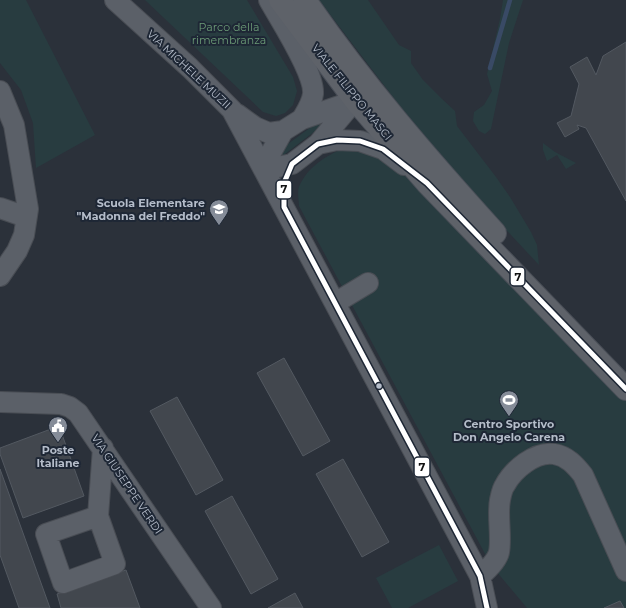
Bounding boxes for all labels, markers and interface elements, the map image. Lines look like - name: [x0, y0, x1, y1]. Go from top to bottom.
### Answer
- park label: Parco della rimembranza: [192, 20, 266, 47]
- street label: VIA MICHELE MUZII: [144, 27, 234, 111]
- street label: VIALE FILIPPO MASCI: [309, 41, 395, 143]
- line badge: 7: [276, 180, 292, 199]
- text: 7: [281, 182, 288, 196]
- place label: Scuola Elementare "Madonna del Freddo": [76, 196, 205, 223]
- school or university icon: Scuola Elementare "Madonna del Freddo": [208, 198, 230, 226]
- line badge: 7: [510, 267, 525, 286]
- text: 7: [515, 270, 522, 284]
- unlabelled marker: [374, 381, 384, 391]
- sports icon: Centro Sportivo Don Angelo Carena: [498, 389, 520, 417]
- public building icon: Poste Italiane: [47, 415, 69, 443]
- place label: Centro Sportivo Don Angelo Carena: [453, 417, 565, 444]
- street label: VIA GIUSEPPE VERDI: [88, 431, 166, 537]
- place label: Poste Italiane: [37, 443, 80, 470]
- line badge: 7: [414, 457, 430, 477]
- text: 7: [419, 460, 426, 474]

